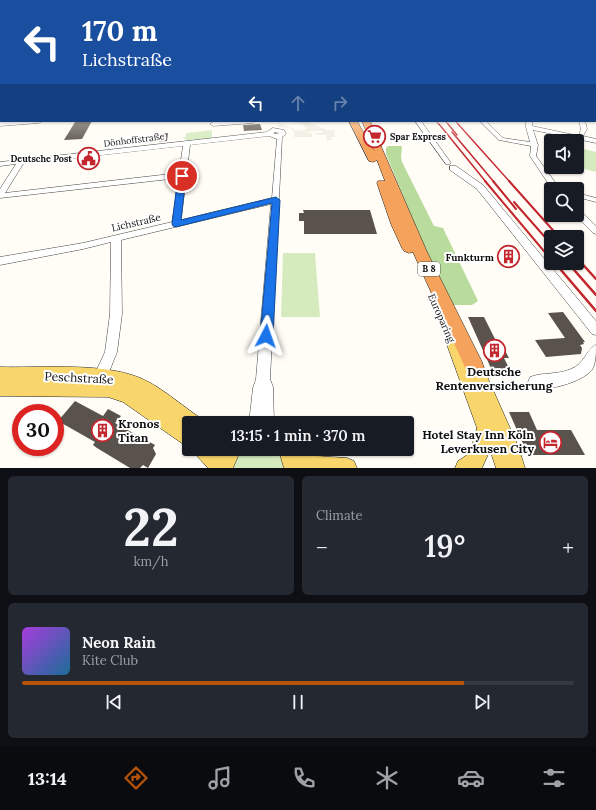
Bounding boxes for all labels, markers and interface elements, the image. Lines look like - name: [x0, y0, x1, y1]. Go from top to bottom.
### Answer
- text: 170 m: [82, 13, 157, 49]
- icon: left: [16, 16, 68, 68]
- text: Lichstraße: [82, 48, 172, 71]
- icon: left: [245, 92, 267, 114]
- icon: ahead: [287, 92, 309, 114]
- icon: right: [329, 92, 351, 114]
- supermarket icon: Spar Express: [361, 124, 387, 150]
- street label: Dönhoffstraße: [103, 130, 165, 149]
- place label: Spar Express: [390, 131, 447, 142]
- map controls: [544, 134, 584, 270]
- button: sound: [544, 134, 584, 174]
- public building icon: Deutsche Post: [75, 146, 101, 172]
- place label: Deutsche Post: [10, 153, 72, 164]
- pin: [165, 159, 199, 193]
- icon: arrive: [171, 165, 193, 187]
- button: search: [544, 182, 584, 222]
- street label: Lichstraße: [110, 210, 163, 234]
- button: layers: [544, 230, 584, 270]
- building icon: Funkturm: [496, 244, 522, 270]
- place label: Funkturm: [446, 251, 495, 264]
- road number: B 8: [418, 262, 440, 276]
- street label: Europaring: [425, 292, 458, 345]
- position arrow: [245, 315, 287, 357]
- building icon: Deutsche Rentenversicherung: [481, 338, 507, 364]
- place label: Deutsche Rentenversicherung: [436, 364, 554, 393]
- street label: Peschstraße: [44, 368, 114, 387]
- speed limit sign: 30: [12, 404, 64, 456]
- place label: Kronos Titan: [118, 416, 159, 445]
- building icon: Kronos Titan: [90, 418, 116, 444]
- text: 13:15 · 1 min · 370 m: [231, 426, 365, 445]
- place label: Hotel Stay Inn Köln Leverkusen City: [422, 427, 534, 456]
- hotel icon: Hotel Stay Inn Köln Leverkusen City: [537, 429, 563, 455]
- text: 22: [123, 494, 179, 560]
- text: Climate: [316, 507, 363, 524]
- text: 19°: [425, 527, 465, 565]
- text: −: [316, 533, 328, 561]
- text: +: [562, 533, 574, 561]
- text: km/h: [133, 553, 169, 570]
- text: Neon Rain: [82, 633, 156, 652]
- text: Kite Club: [82, 652, 138, 669]
- icon: previous: [103, 691, 125, 713]
- icon: pause: [287, 691, 309, 713]
- icon: next: [471, 691, 493, 713]
- icon: directions: [122, 764, 150, 792]
- icon: music: [206, 764, 234, 792]
- icon: phone: [290, 764, 318, 792]
- icon: climate: [373, 764, 401, 792]
- icon: car: [457, 764, 485, 792]
- icon: filters: [540, 764, 568, 792]
- text: 13:14: [28, 767, 67, 790]

